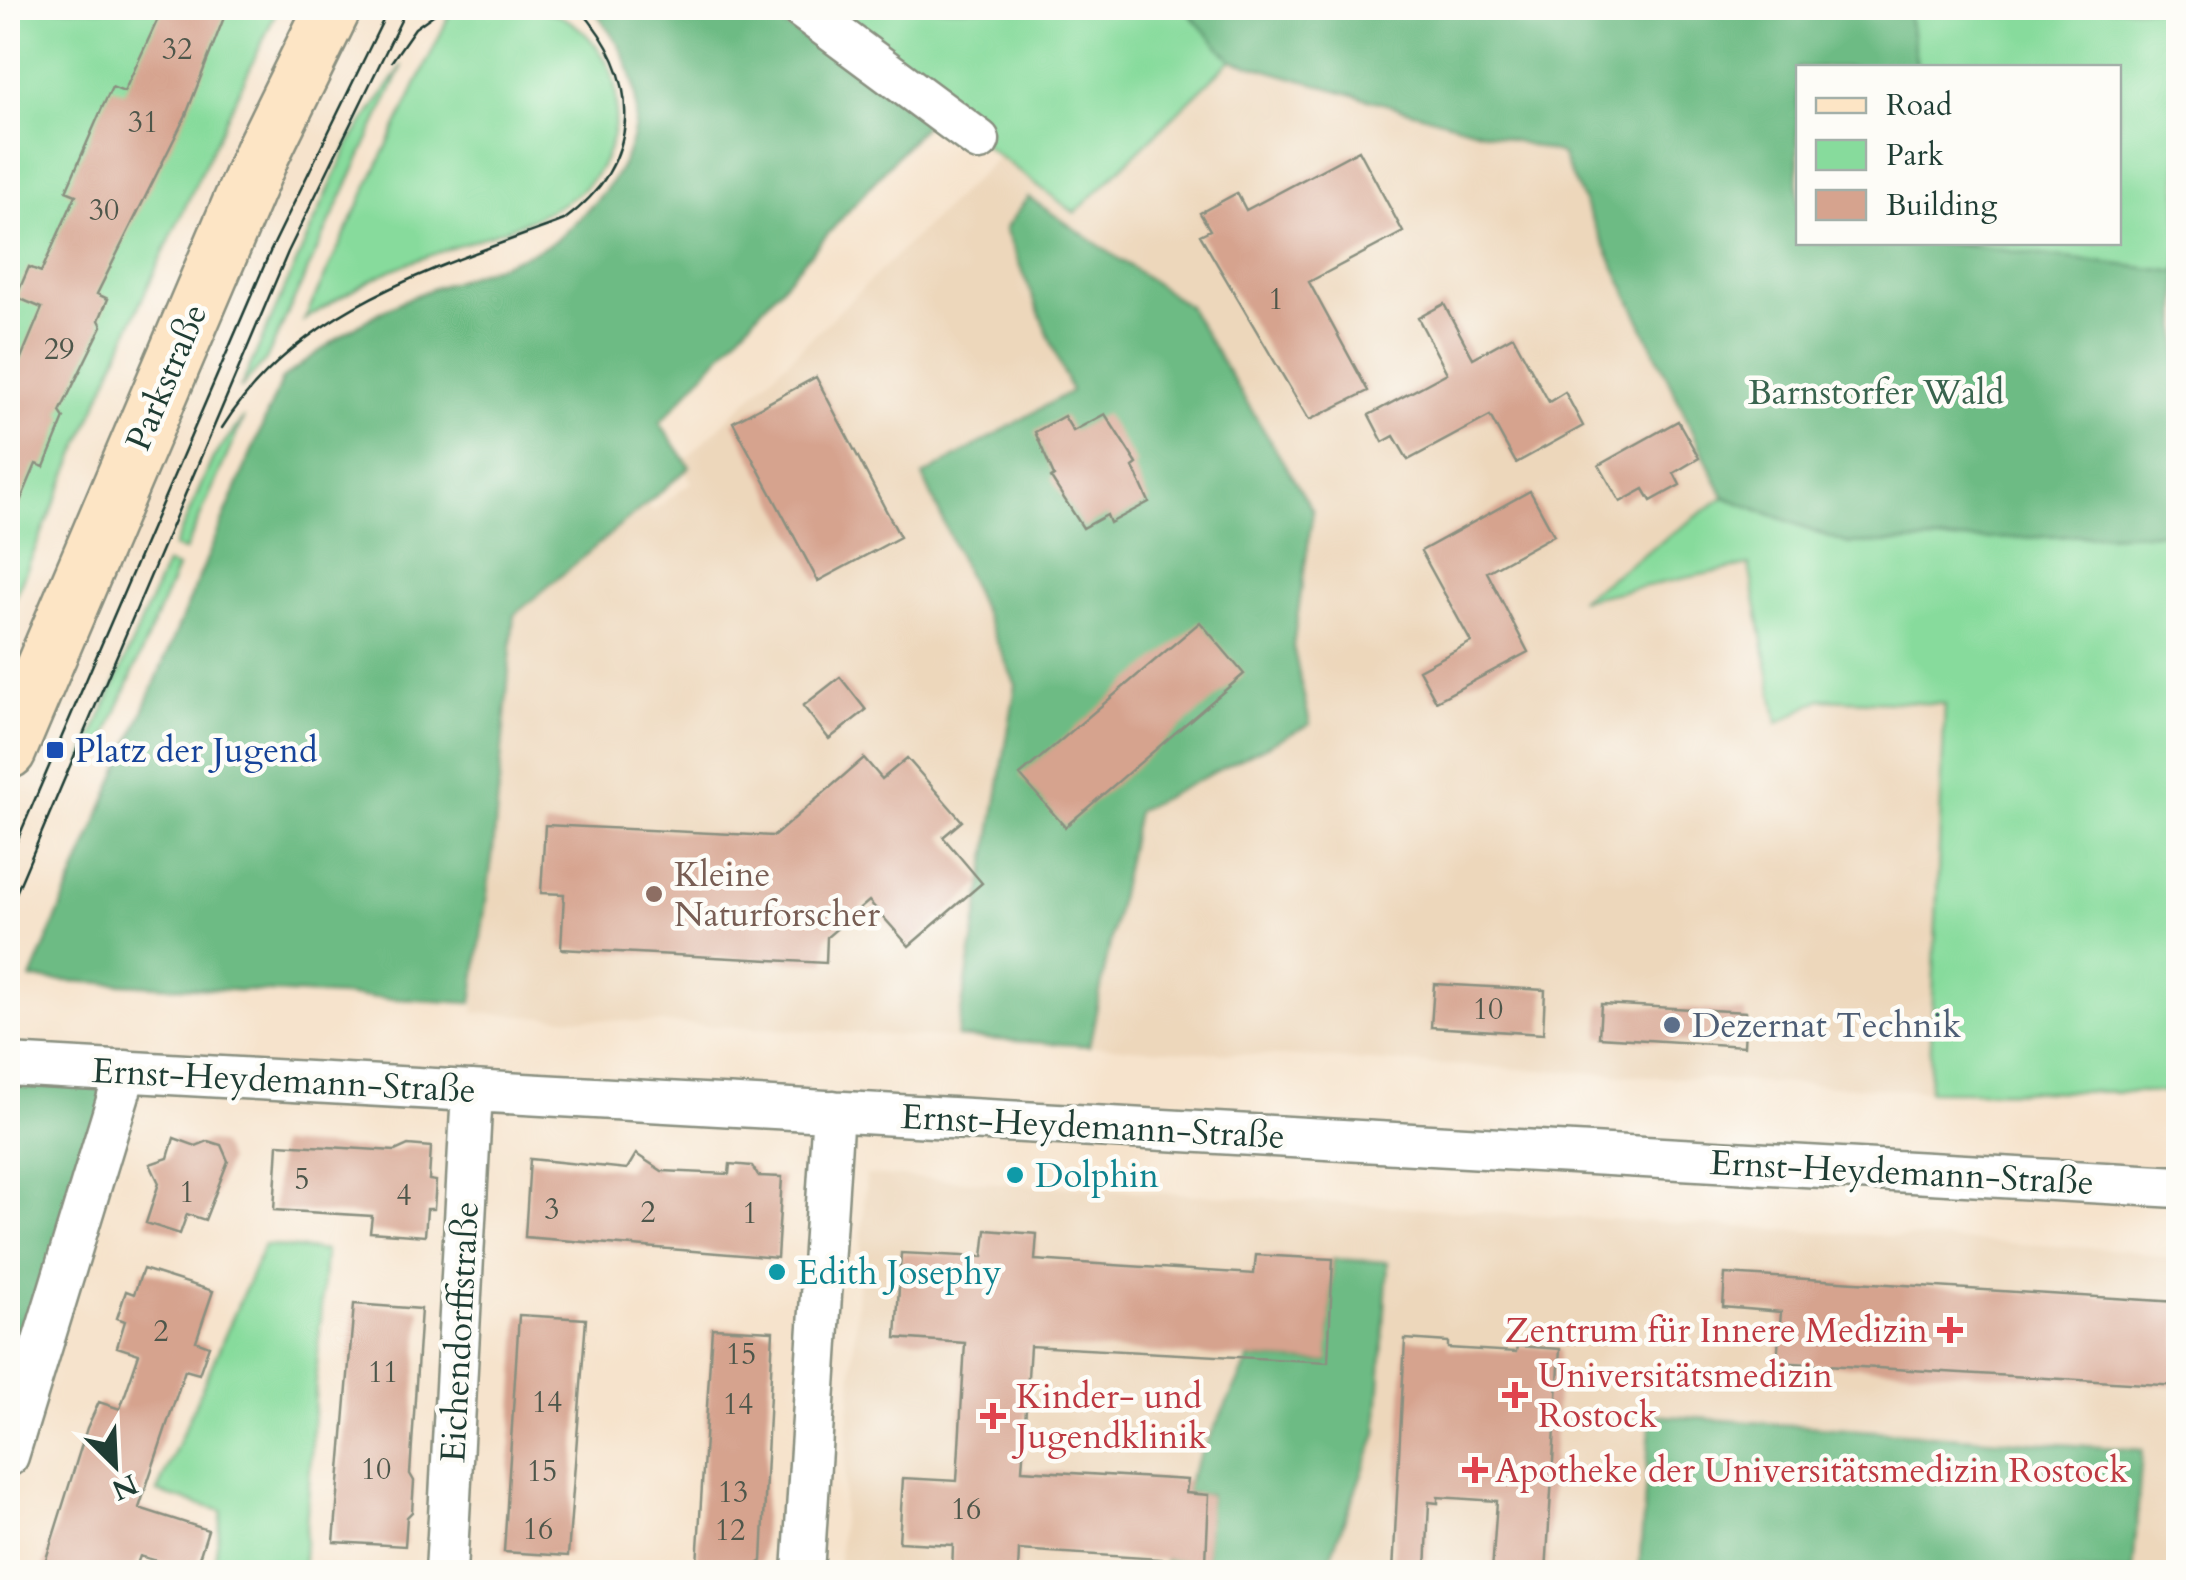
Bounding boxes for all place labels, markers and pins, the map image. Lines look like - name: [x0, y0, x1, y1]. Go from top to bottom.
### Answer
- place label: Platz der Jugend: [75, 727, 318, 775]
- marker: Platz der Jugend: [44, 739, 66, 761]
- place label: Kleine Naturforscher: [674, 851, 880, 939]
- marker: Kleine Naturforscher: [643, 883, 665, 905]
- place label: Dezernat Technik: [1692, 1002, 1962, 1050]
- marker: Dezernat Technik: [1661, 1014, 1683, 1036]
- place label: Dolphin: [1035, 1152, 1159, 1200]
- marker: Dolphin: [1004, 1164, 1026, 1186]
- place label: Edith Josephy: [797, 1249, 1002, 1297]
- marker: Edith Josephy: [766, 1261, 788, 1283]
- place label: Zentrum für Innere Medizin: [1505, 1307, 1928, 1355]
- marker: Zentrum für Innere Medizin: [1937, 1317, 1963, 1343]
- place label: Universitätsmedizin Rostock: [1538, 1352, 1833, 1440]
- place label: Kinder- und Jugendklinik: [1011, 1373, 1207, 1461]
- marker: Universitätsmedizin Rostock: [1502, 1382, 1528, 1408]
- marker: Kinder- und Jugendklinik: [980, 1403, 1006, 1429]
- place label: Apotheke der Universitätsmedizin Rostock: [1495, 1447, 2128, 1495]
- marker: Apotheke der Universitätsmedizin Rostock: [1464, 1459, 1486, 1481]

